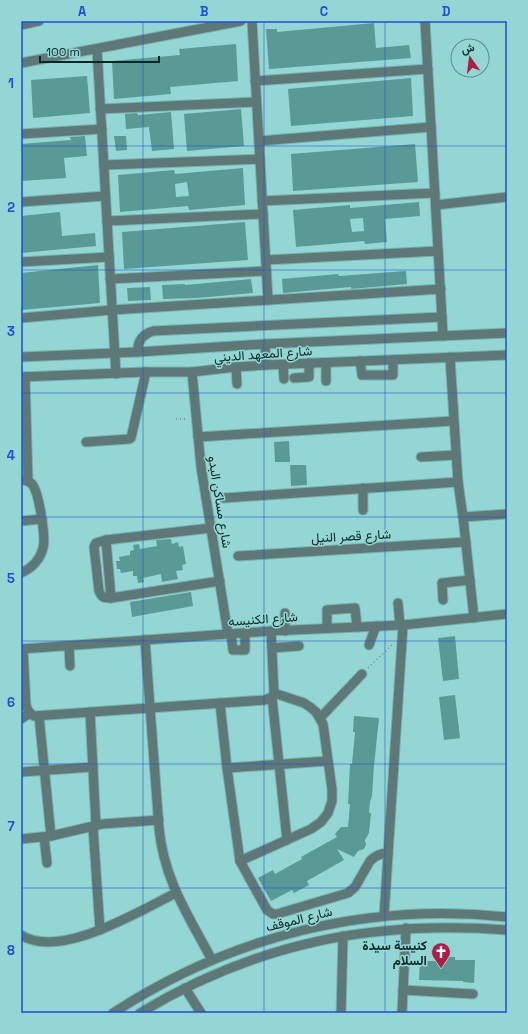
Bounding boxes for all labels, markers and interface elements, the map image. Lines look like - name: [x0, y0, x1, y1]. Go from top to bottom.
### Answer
- text: A: [78, 3, 87, 20]
- text: B: [200, 3, 209, 20]
- text: C: [320, 3, 328, 20]
- text: D: [442, 3, 451, 20]
- scale bar: [40, 38, 159, 64]
- north arrow: [450, 38, 490, 78]
- text: ش: [459, 40, 476, 57]
- text: 100 m: [46, 44, 80, 60]
- text: 1: [8, 75, 14, 92]
- text: 2: [7, 199, 15, 216]
- text: 3: [7, 323, 15, 340]
- street label: شارع المعهد الديني: [213, 342, 313, 368]
- text: 4: [7, 447, 15, 464]
- street label: شارع مساكن البدو: [203, 455, 236, 550]
- street label: شارع قصر النيل: [311, 525, 391, 548]
- text: 5: [7, 570, 15, 587]
- street label: شارع الكنيسه: [228, 608, 298, 631]
- text: 6: [7, 694, 15, 711]
- text: 7: [7, 818, 15, 835]
- street label: شارع الموقف: [264, 903, 334, 936]
- place label: كنيسة سيدة السلام: [362, 937, 427, 969]
- church icon: كنيسة سيدة السلام: [430, 941, 452, 969]
- text: 8: [7, 942, 15, 959]

